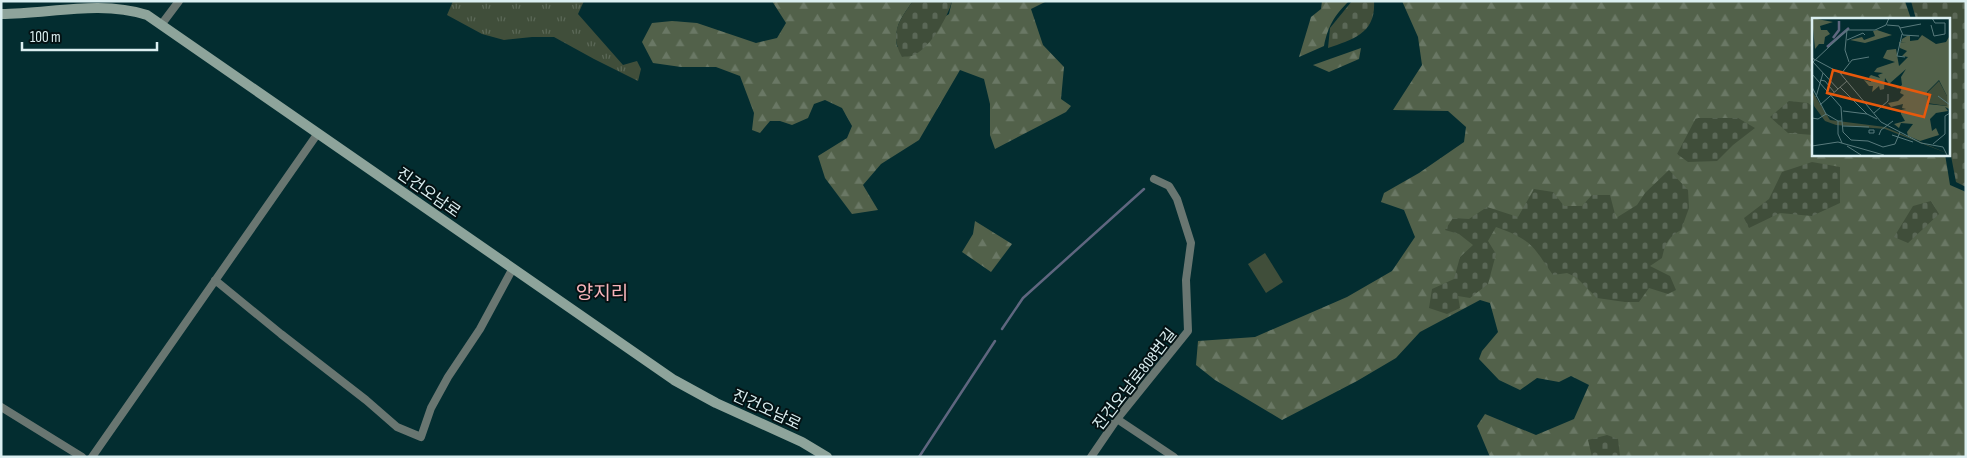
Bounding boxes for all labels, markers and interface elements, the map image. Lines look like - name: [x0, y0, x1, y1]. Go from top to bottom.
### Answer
- inset map: [1812, 18, 1950, 155]
- scale bar: [22, 20, 158, 52]
- text: 100 m: [30, 28, 61, 47]
- street label: 진건오남로: [393, 164, 464, 222]
- district label: 양지리: [576, 282, 628, 305]
- street label: 진건오남로808번길: [1089, 325, 1181, 435]
- street label: 진건오남로: [729, 386, 804, 435]

